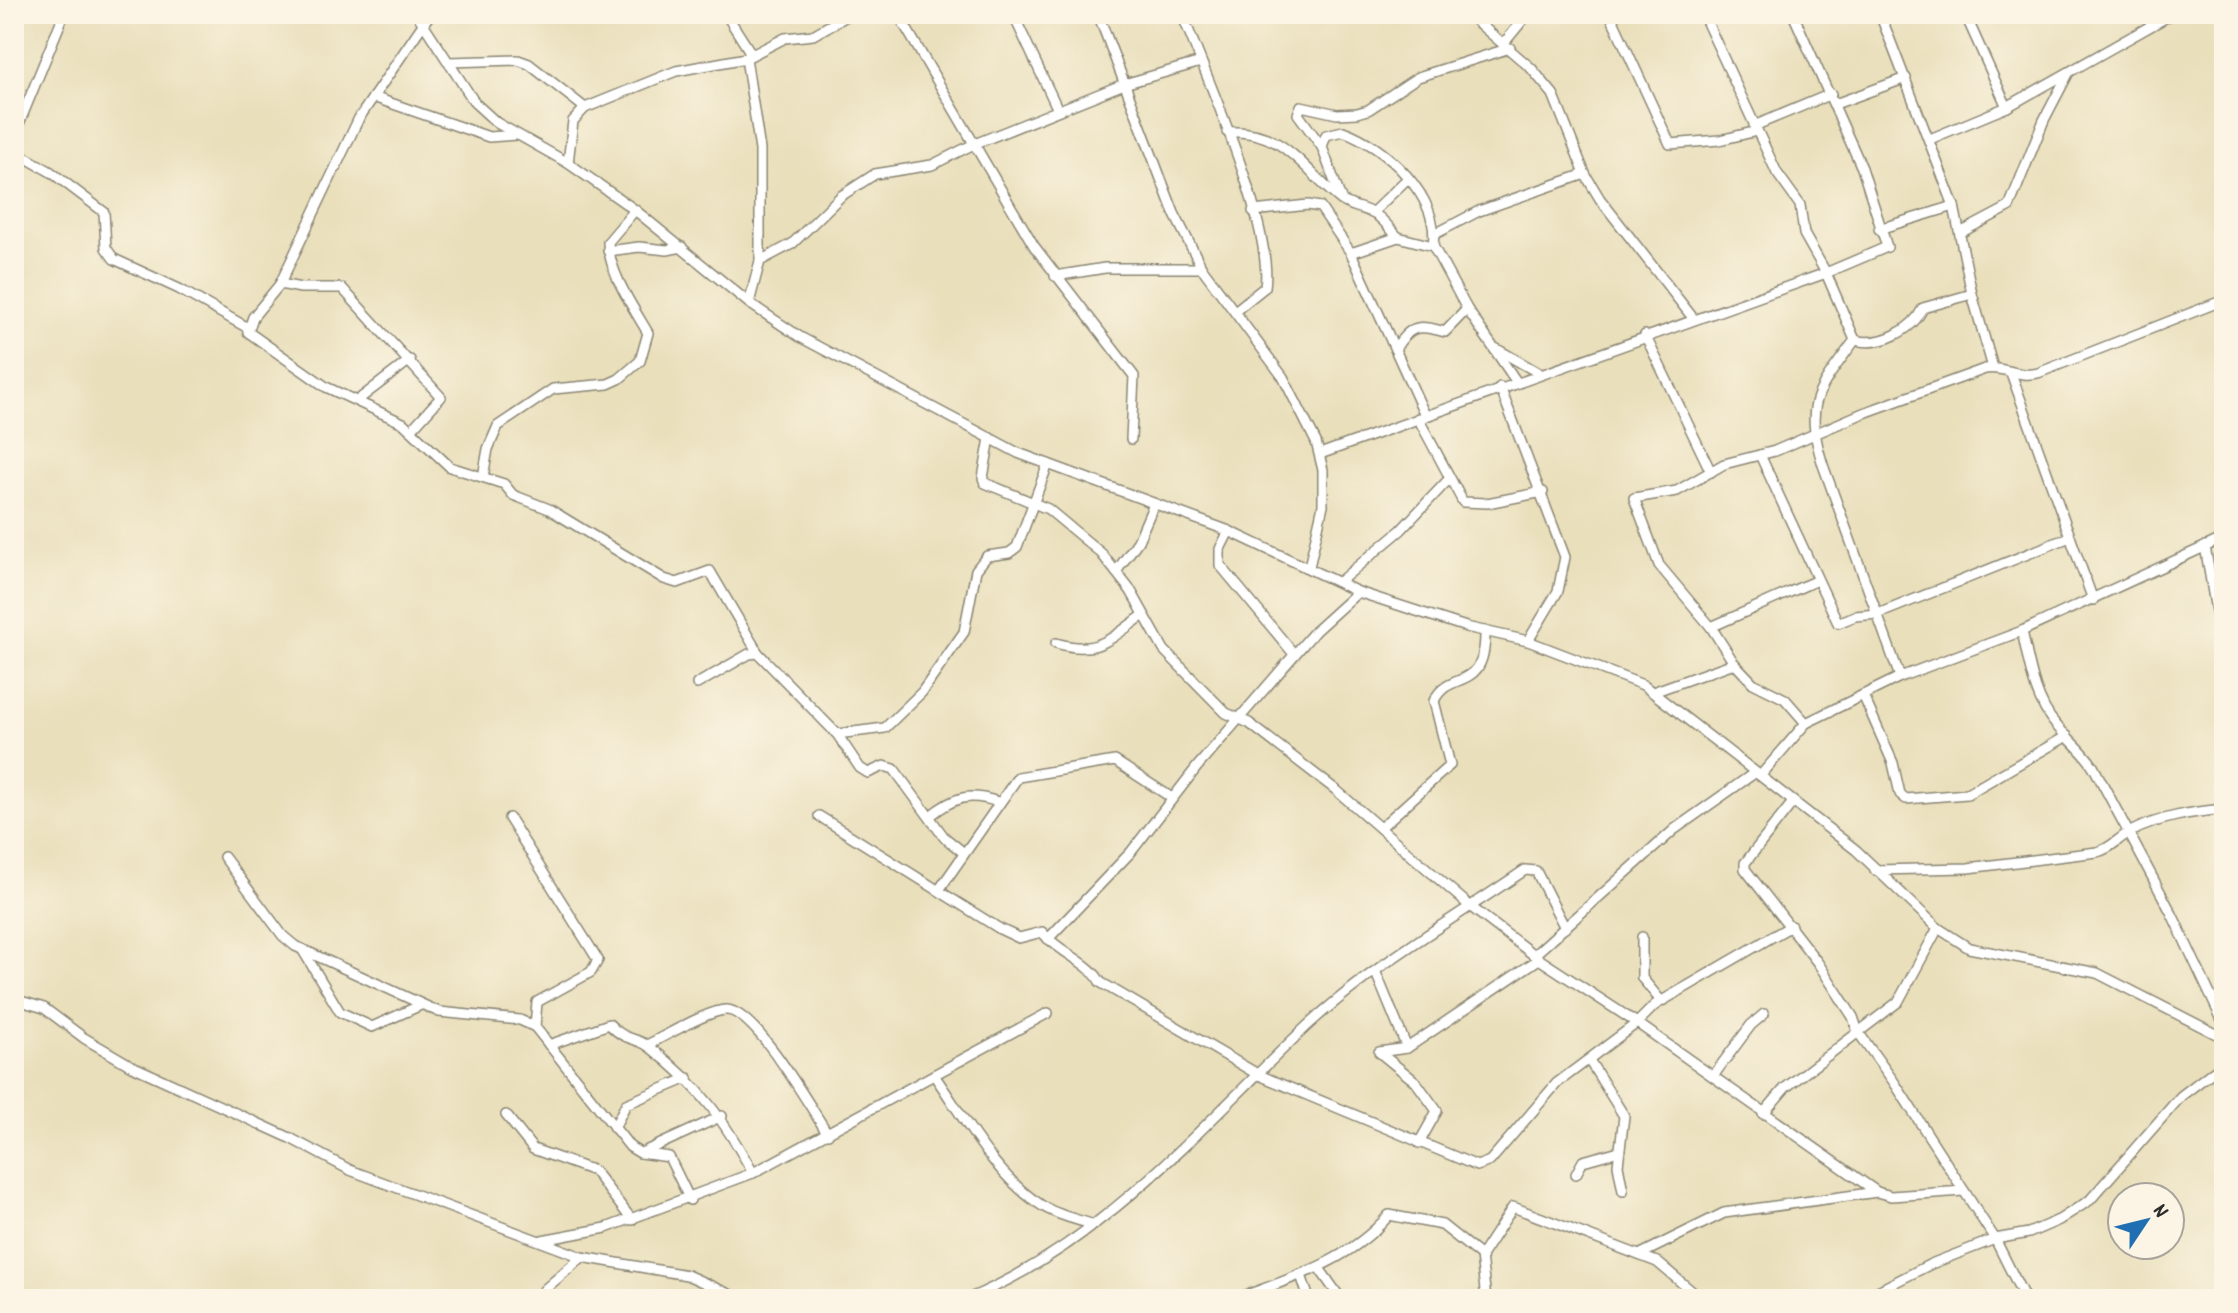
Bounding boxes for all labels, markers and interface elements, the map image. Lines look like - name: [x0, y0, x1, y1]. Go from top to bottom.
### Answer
- north arrow: [2106, 1181, 2186, 1261]
- text: N: [2144, 1198, 2175, 1225]

